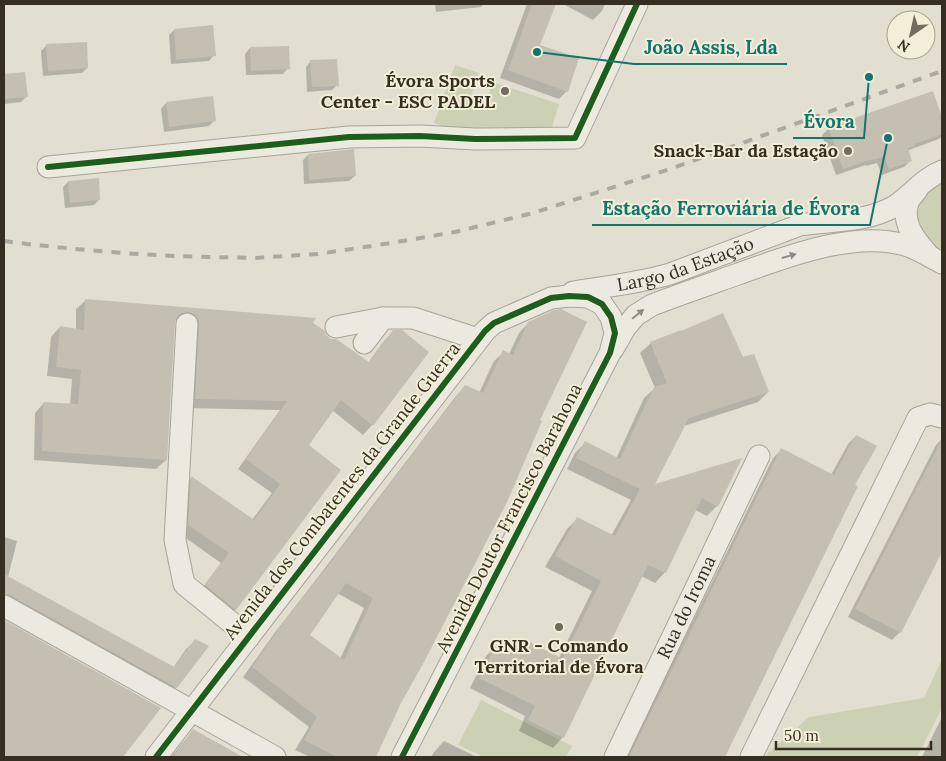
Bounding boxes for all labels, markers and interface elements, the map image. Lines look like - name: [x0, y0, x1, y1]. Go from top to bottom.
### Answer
- north arrow: [886, 10, 936, 60]
- callout: João Assis, Lda: [634, 30, 787, 64]
- text: João Assis, Lda: [644, 35, 778, 59]
- text: N: [894, 35, 913, 56]
- place label: Évora Sports Center - ESC PADEL: [321, 69, 495, 113]
- marker: Évora Sports Center - ESC PADEL: [499, 85, 511, 97]
- callout: Évora: [793, 104, 864, 138]
- text: Évora: [803, 109, 855, 133]
- place label: Snack-Bar da Estação: [654, 139, 838, 162]
- marker: Snack-Bar da Estação: [842, 145, 854, 157]
- callout: Estação Ferroviária de Évora: [592, 191, 870, 225]
- text: Estação Ferroviária de Évora: [602, 196, 860, 220]
- street label: Largo da Estação: [615, 231, 757, 296]
- one-way arrow: [782, 252, 797, 260]
- one-way arrow: [632, 309, 645, 320]
- street label: Avenida dos Combatentes da Grande Guerra: [218, 337, 465, 645]
- street label: Avenida Doutor Francisco Barahona: [430, 379, 587, 657]
- street label: Rua do Iroma: [652, 552, 721, 662]
- marker: GNR - Comando Territorial de Évora: [553, 621, 565, 633]
- place label: GNR - Comando Territorial de Évora: [474, 634, 644, 678]
- scale bar: [776, 718, 931, 750]
- text: 50 m: [784, 726, 819, 745]

